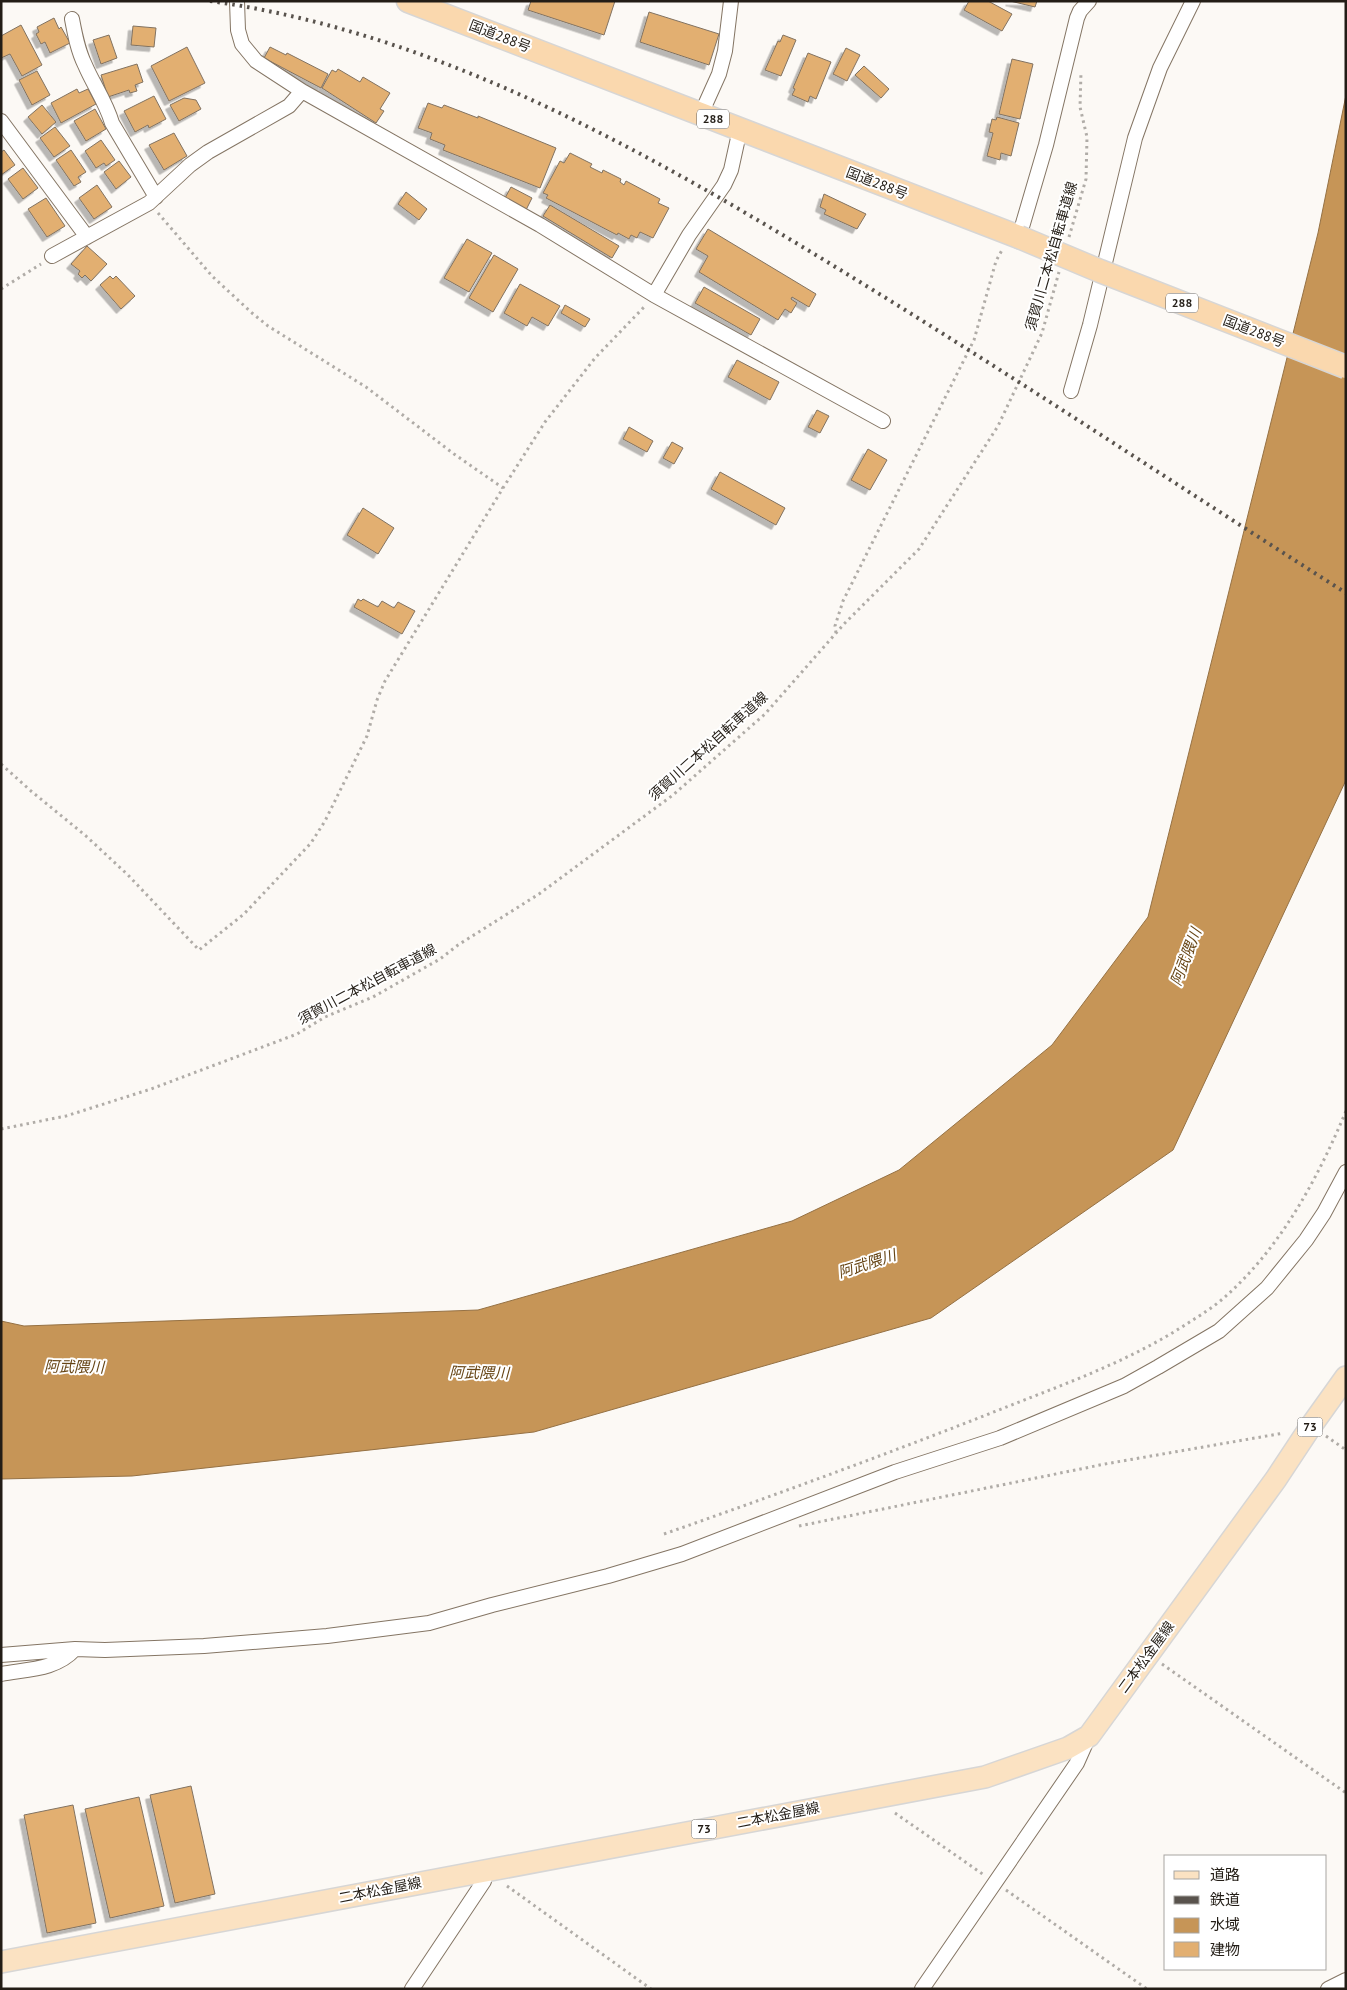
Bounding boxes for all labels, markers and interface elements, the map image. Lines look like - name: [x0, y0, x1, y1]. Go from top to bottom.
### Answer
- street label: 国道288号: [466, 16, 534, 56]
- road number: 288: [697, 110, 729, 128]
- street label: 国道288号: [843, 163, 911, 203]
- street label: 須賀川二本松自転車道線: [1021, 180, 1081, 332]
- road number: 288: [1166, 294, 1198, 312]
- street label: 国道288号: [1220, 311, 1288, 351]
- street label: 須賀川二本松自転車道線: [645, 688, 771, 804]
- water label: 阿武隈川: [1166, 924, 1206, 988]
- street label: 須賀川二本松自転車道線: [295, 940, 439, 1028]
- water label: 阿武隈川: [835, 1245, 900, 1282]
- water label: 阿武隈川: [44, 1356, 106, 1377]
- water label: 阿武隈川: [449, 1362, 511, 1383]
- road number: 73: [1298, 1418, 1322, 1436]
- street label: 二本松金屋線: [1114, 1618, 1178, 1696]
- street label: 二本松金屋線: [735, 1798, 821, 1832]
- road number: 73: [692, 1820, 716, 1838]
- legend: [1164, 1855, 1327, 1970]
- text: 道路: [1210, 1865, 1240, 1884]
- street label: 二本松金屋線: [337, 1873, 423, 1907]
- text: 鉄道: [1210, 1890, 1240, 1909]
- text: 水域: [1210, 1915, 1240, 1934]
- text: 建物: [1210, 1940, 1240, 1959]

